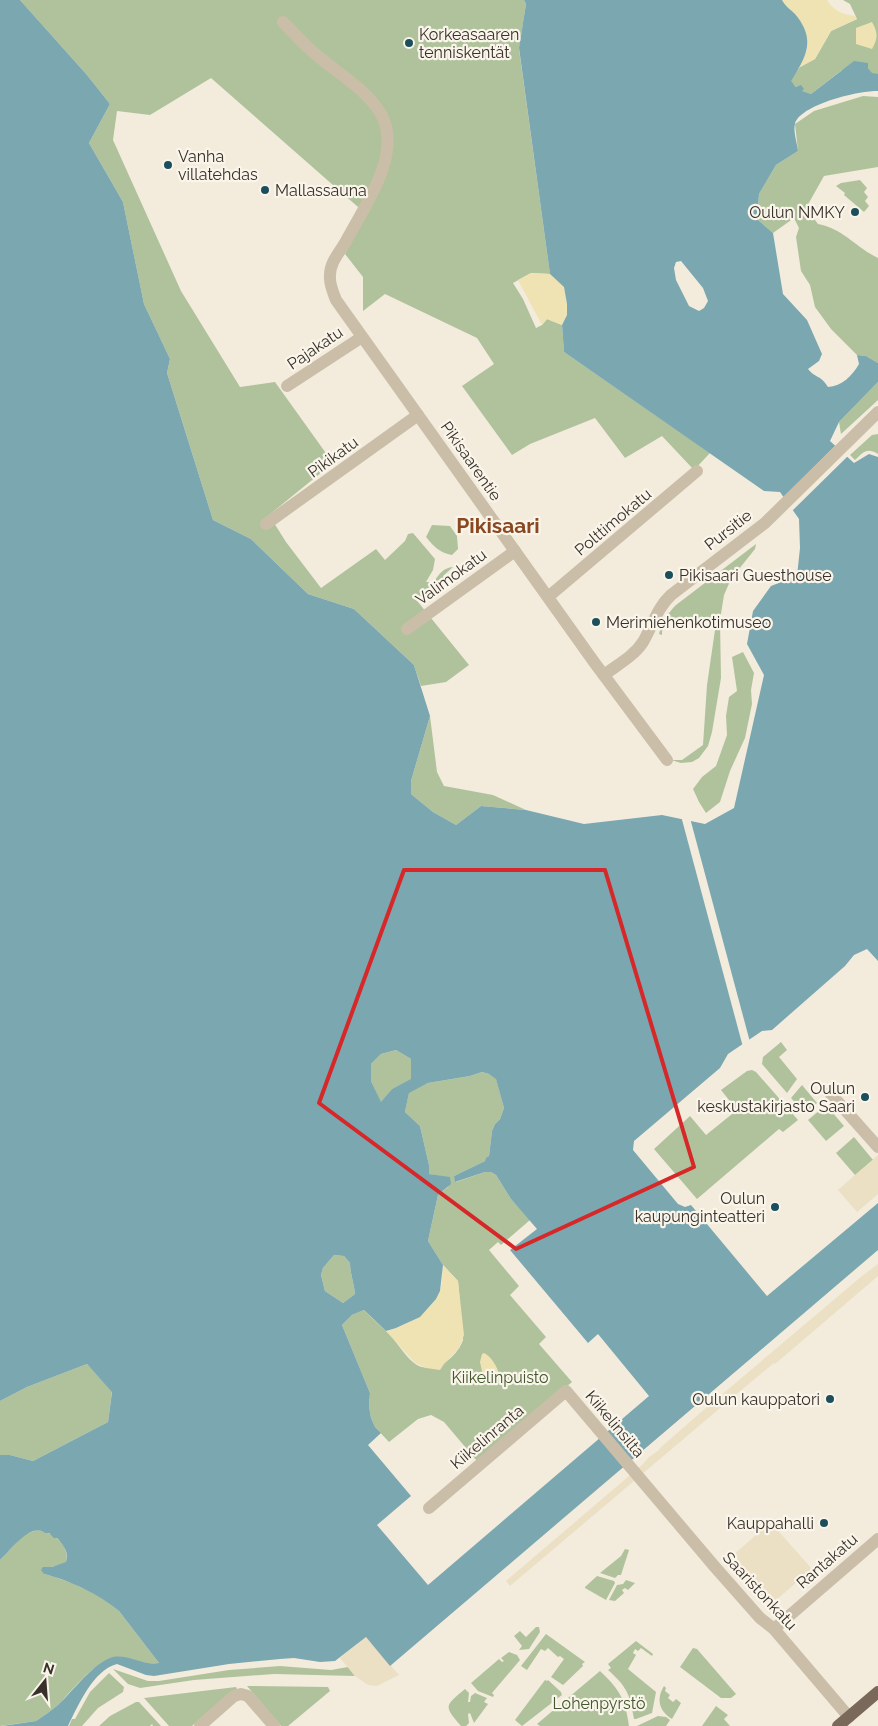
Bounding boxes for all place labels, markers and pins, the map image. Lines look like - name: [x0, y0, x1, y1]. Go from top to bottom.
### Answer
- place label: Korkeasaaren tenniskentät: [419, 25, 519, 62]
- marker: Korkeasaaren tenniskentät: [403, 37, 415, 49]
- place label: Vanha villatehdas: [178, 147, 258, 184]
- marker: Vanha villatehdas: [162, 159, 174, 171]
- place label: Mallassauna: [275, 181, 367, 200]
- marker: Mallassauna: [259, 184, 271, 196]
- place label: Oulun NMKY: [749, 203, 846, 222]
- marker: Oulun NMKY: [849, 206, 861, 218]
- place label: Pikisaari Guesthouse: [679, 566, 832, 585]
- marker: Pikisaari Guesthouse: [663, 569, 675, 581]
- place label: Merimiehenkotimuseo: [606, 613, 771, 632]
- marker: Merimiehenkotimuseo: [590, 616, 602, 628]
- place label: Oulun keskustakirjasto Saari: [697, 1079, 855, 1116]
- marker: Oulun keskustakirjasto Saari: [859, 1091, 871, 1103]
- place label: Oulun kaupunginteatteri: [635, 1189, 765, 1226]
- marker: Oulun kaupunginteatteri: [769, 1201, 781, 1213]
- place label: Oulun kauppatori: [692, 1390, 820, 1409]
- marker: Oulun kauppatori: [824, 1393, 836, 1405]
- place label: Kauppahalli: [727, 1514, 814, 1533]
- marker: Kauppahalli: [818, 1517, 830, 1529]

